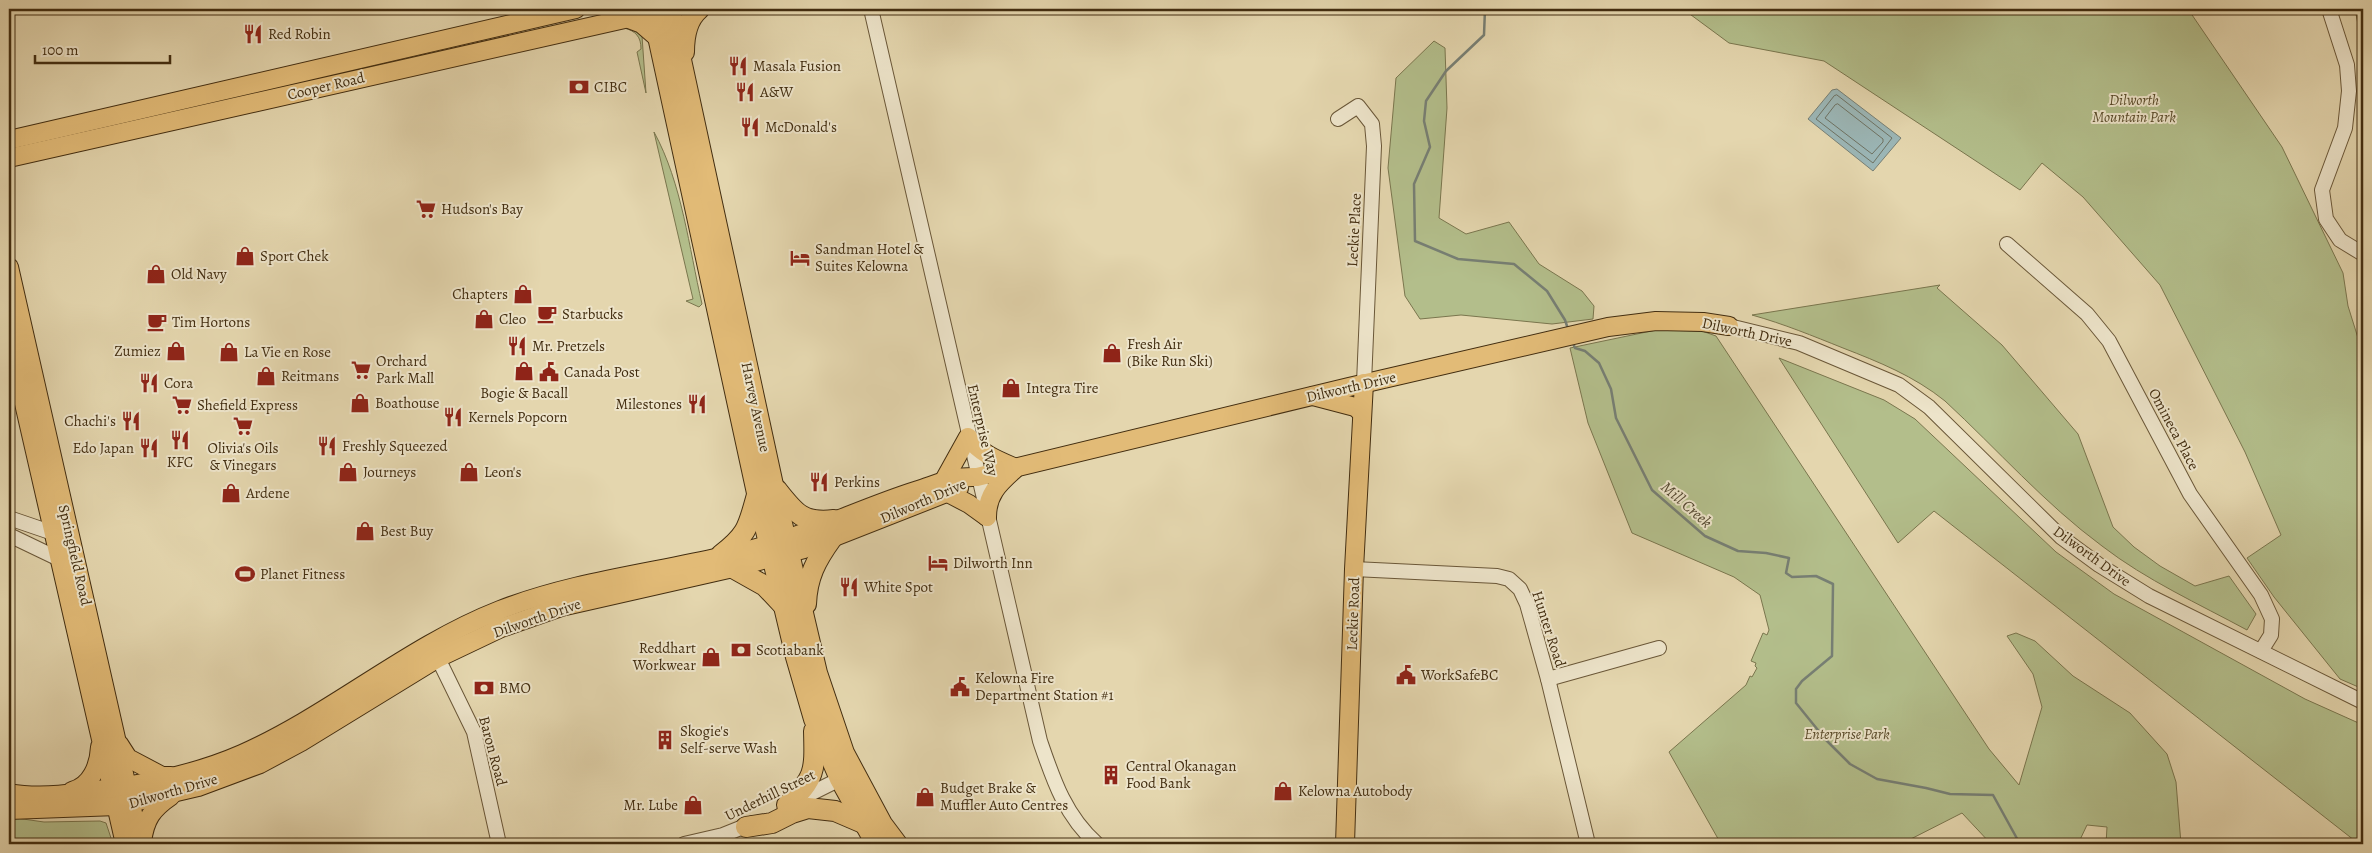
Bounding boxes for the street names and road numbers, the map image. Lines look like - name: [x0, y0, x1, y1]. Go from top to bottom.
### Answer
- street label: Cooper Road: [285, 67, 367, 105]
- street label: Leckie Place: [1342, 192, 1366, 267]
- street label: Dilworth Drive: [1700, 313, 1794, 351]
- street label: Harvey Avenue: [737, 360, 775, 454]
- street label: Dilworth Drive: [1304, 367, 1398, 407]
- street label: Enterprise Way: [963, 382, 1003, 478]
- street label: Omineca Place: [2144, 385, 2204, 474]
- street label: Dilworth Drive: [877, 474, 969, 528]
- street label: Springfield Road: [54, 503, 97, 608]
- street label: Dilworth Drive: [2049, 521, 2135, 591]
- street label: Leckie Road: [1342, 576, 1364, 651]
- street label: Hunter Road: [1527, 588, 1571, 671]
- street label: Dilworth Drive: [490, 594, 584, 642]
- street label: Baron Road: [474, 714, 512, 789]
- street label: Underhill Street: [722, 764, 818, 825]
- street label: Dilworth Drive: [126, 769, 220, 813]

